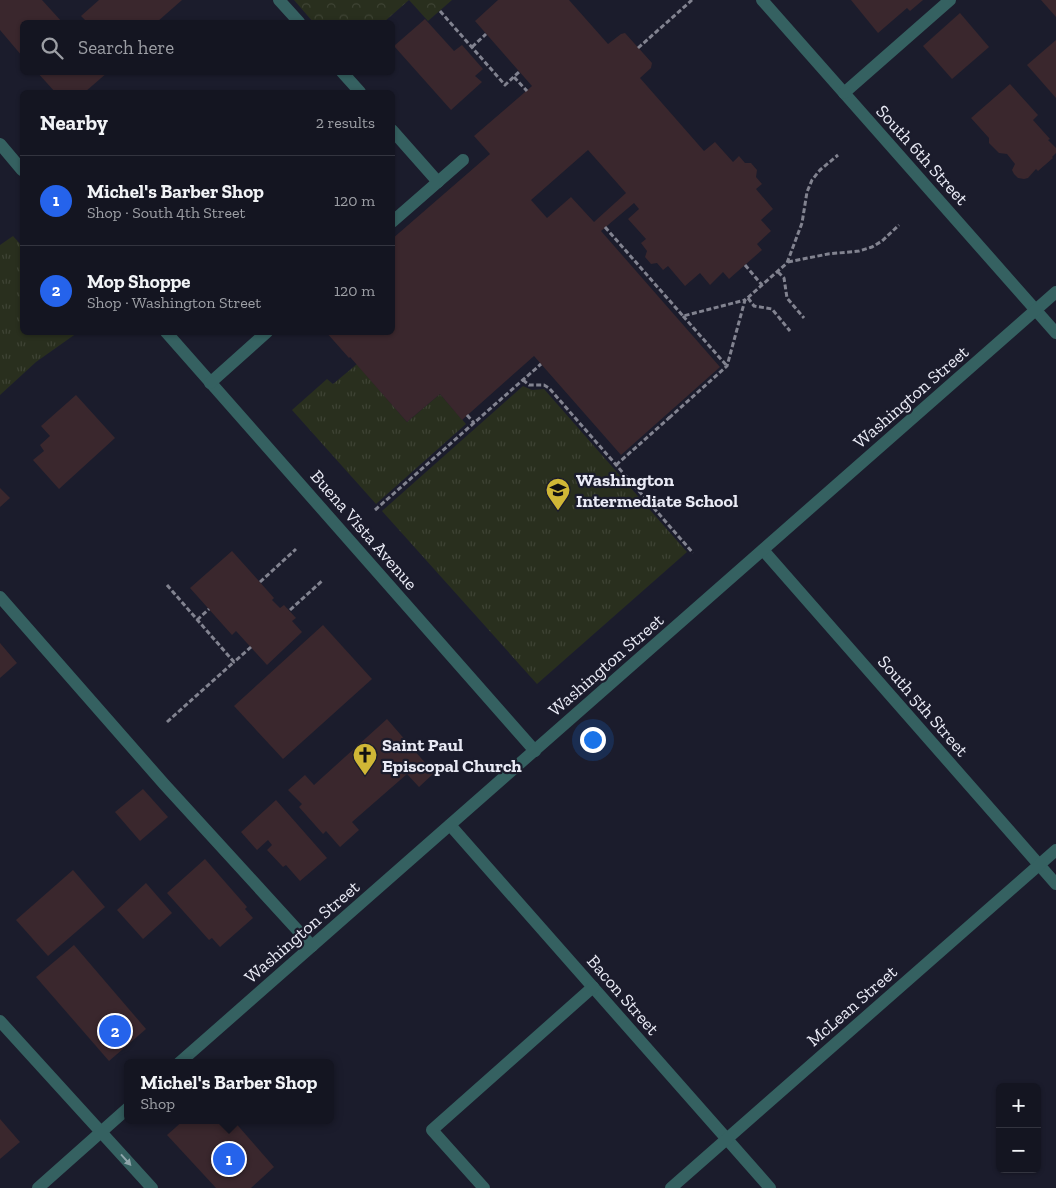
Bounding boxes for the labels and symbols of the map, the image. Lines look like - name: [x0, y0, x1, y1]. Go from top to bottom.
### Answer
- street label: South 6th Street: [871, 100, 973, 210]
- street label: Washington Street: [849, 341, 973, 453]
- street label: Buena Vista Avenue: [306, 465, 422, 595]
- place label: Washington Intermediate School: [576, 469, 738, 512]
- school or university icon: Washington Intermediate School: [545, 477, 571, 511]
- street label: Washington Street: [544, 609, 668, 721]
- street label: South 5th Street: [873, 651, 973, 761]
- your location: [580, 727, 606, 753]
- place label: Saint Paul Episcopal Church: [382, 734, 522, 777]
- church icon: Saint Paul Episcopal Church: [352, 742, 378, 776]
- street label: Washington Street: [240, 876, 364, 988]
- street label: Bacon Street: [582, 950, 664, 1040]
- street label: McLean Street: [802, 961, 902, 1051]
- pin: 2: [99, 1012, 131, 1050]
- pin: 1: [213, 1140, 245, 1178]
- one-way arrow: [120, 1153, 132, 1165]

